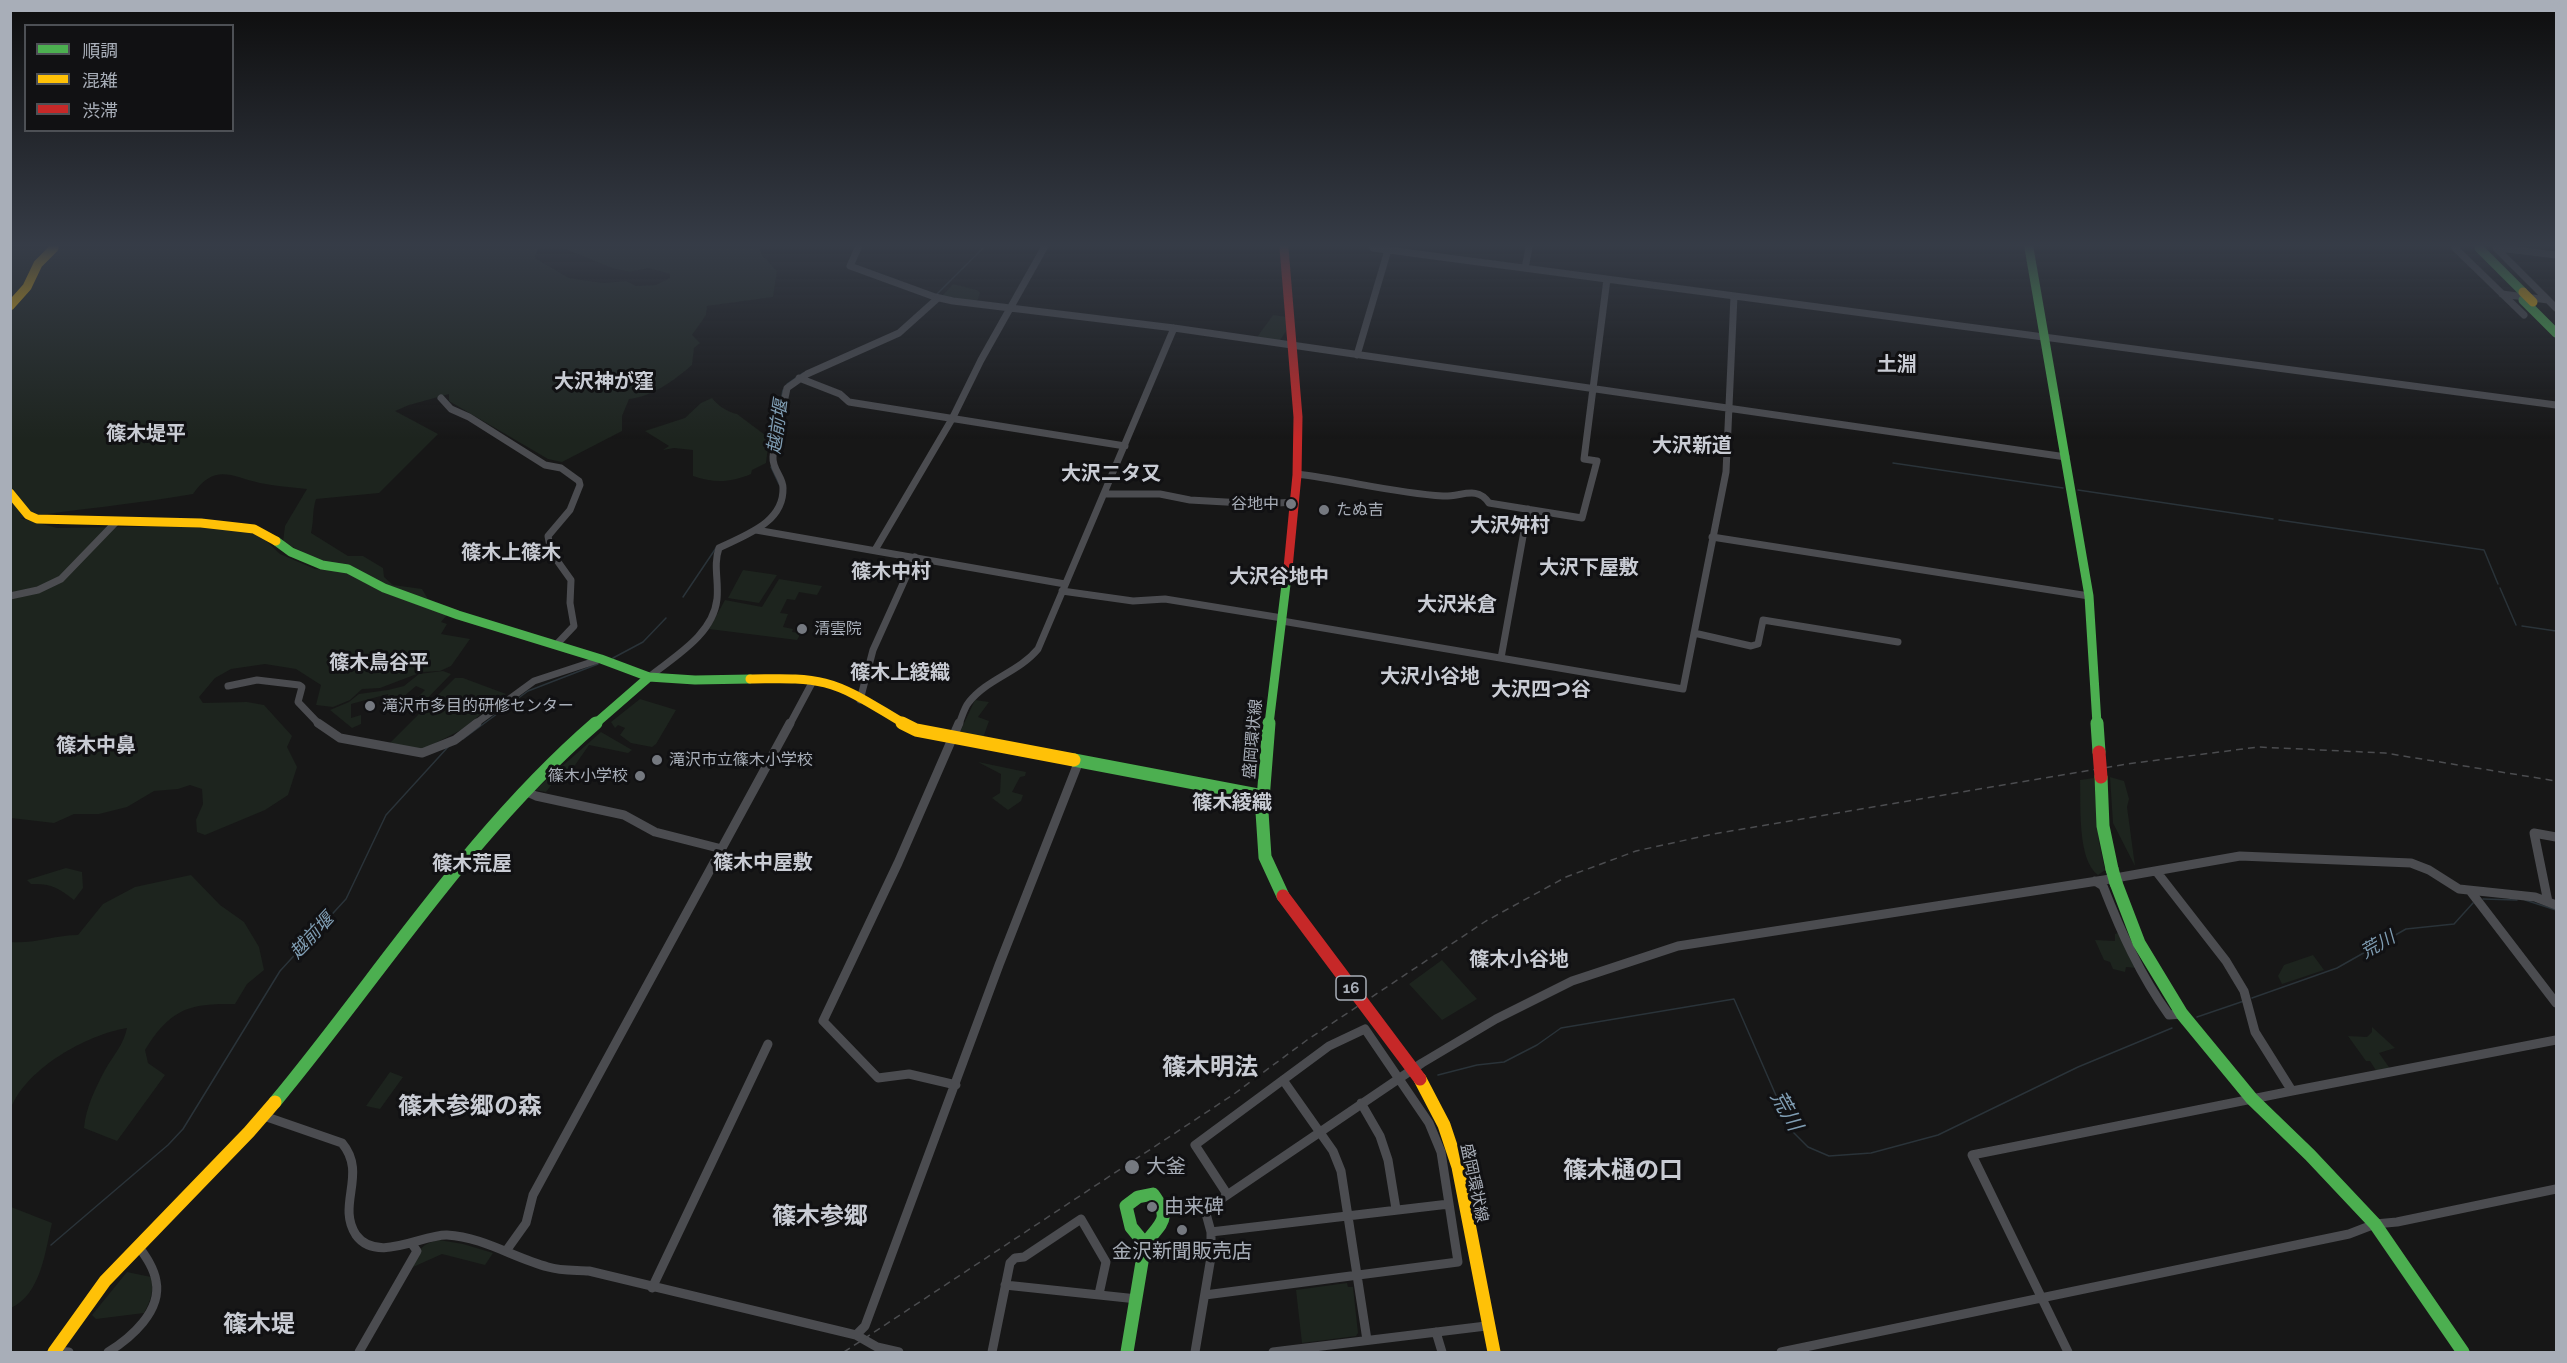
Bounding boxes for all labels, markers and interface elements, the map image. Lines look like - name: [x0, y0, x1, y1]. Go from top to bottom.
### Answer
- legend: [24, 24, 234, 132]
- text: 順調: [82, 40, 118, 61]
- text: 混雑: [82, 70, 118, 91]
- text: 渋滞: [82, 100, 118, 121]
- district label: 土淵: [1877, 353, 1917, 377]
- district label: 大沢神が窪: [554, 370, 654, 394]
- water label: 越前堰: [764, 399, 792, 455]
- district label: 篠木堤平: [106, 422, 186, 446]
- district label: 大沢新道: [1652, 434, 1732, 458]
- district label: 大沢二タ又: [1061, 462, 1161, 486]
- place label: 谷地中: [1231, 494, 1279, 514]
- marker: 谷地中: [1284, 497, 1298, 511]
- place label: たぬ吉: [1336, 500, 1384, 520]
- marker: たぬ吉: [1317, 503, 1331, 517]
- district label: 大沢舛村: [1470, 514, 1550, 538]
- district label: 篠木上篠木: [461, 541, 561, 565]
- district label: 大沢下屋敷: [1539, 556, 1639, 580]
- district label: 篠木中村: [851, 560, 931, 584]
- district label: 大沢谷地中: [1229, 565, 1329, 589]
- district label: 大沢米倉: [1417, 593, 1497, 617]
- place label: 清雲院: [814, 619, 862, 639]
- marker: 清雲院: [795, 622, 809, 636]
- district label: 篠木鳥谷平: [329, 651, 429, 675]
- district label: 篠木上綾織: [850, 661, 950, 685]
- district label: 大沢小谷地: [1380, 665, 1480, 689]
- district label: 大沢四つ谷: [1491, 678, 1591, 702]
- place label: 滝沢市多目的研修センター: [382, 696, 574, 716]
- street label: 盛岡環状線: [1240, 698, 1266, 780]
- marker: 滝沢市多目的研修センター: [363, 699, 377, 713]
- district label: 篠木中鼻: [56, 734, 136, 758]
- place label: 滝沢市立篠木小学校: [669, 750, 813, 770]
- marker: 滝沢市立篠木小学校: [650, 753, 664, 767]
- place label: 篠木小学校: [548, 766, 628, 786]
- marker: 篠木小学校: [633, 769, 647, 783]
- district label: 篠木綾織: [1192, 791, 1272, 815]
- district label: 篠木中屋敷: [713, 851, 813, 875]
- district label: 篠木荒屋: [432, 852, 512, 876]
- water label: 越前堰: [286, 909, 338, 963]
- water label: 荒川: [2357, 927, 2399, 963]
- district label: 篠木小谷地: [1469, 948, 1569, 972]
- road number: 16: [1336, 976, 1366, 1000]
- district label: 篠木明法: [1162, 1054, 1258, 1082]
- water label: 荒川: [1765, 1087, 1807, 1135]
- district label: 篠木参郷の森: [398, 1093, 542, 1121]
- street label: 盛岡環状線: [1456, 1142, 1492, 1224]
- place label: 大釜: [1146, 1155, 1186, 1179]
- district label: 篠木樋の口: [1563, 1157, 1683, 1185]
- marker: 大釜: [1123, 1158, 1141, 1176]
- place label: 由来碑: [1164, 1195, 1224, 1219]
- marker: 由来碑: [1145, 1200, 1159, 1214]
- district label: 篠木参郷: [772, 1203, 868, 1231]
- marker: 金沢新聞販売店: [1175, 1223, 1189, 1237]
- place label: 金沢新聞販売店: [1112, 1240, 1252, 1264]
- district label: 篠木堤: [223, 1311, 295, 1339]

